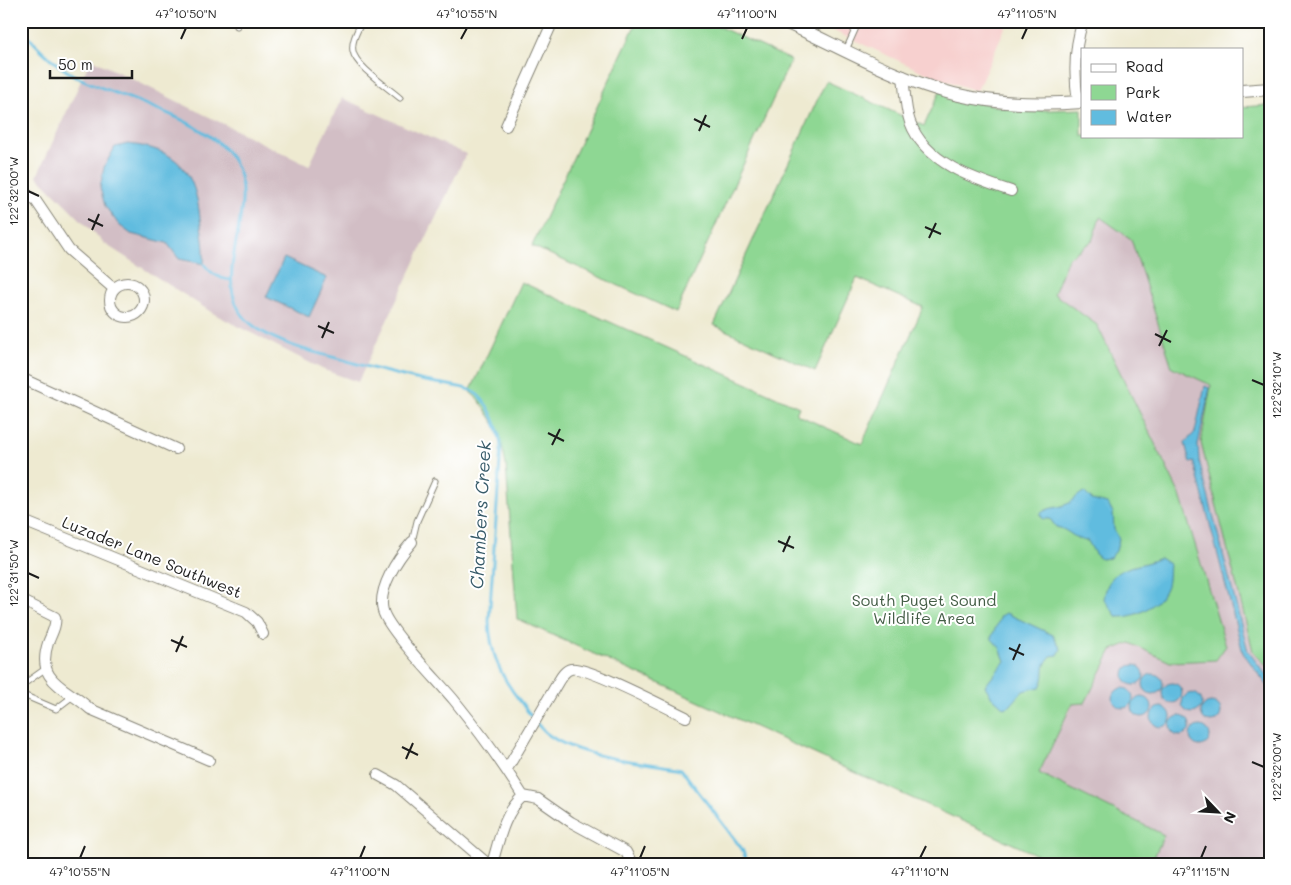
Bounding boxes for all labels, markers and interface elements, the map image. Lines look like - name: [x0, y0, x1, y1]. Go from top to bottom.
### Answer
- text: 47°10'50"N: [155, 5, 217, 21]
- text: 47°10'55"N: [437, 5, 497, 21]
- text: 47°11'00"N: [717, 5, 777, 21]
- text: 47°11'05"N: [997, 5, 1057, 21]
- scale bar: [50, 48, 132, 80]
- legend: [1081, 48, 1244, 138]
- text: 50 m: [58, 54, 93, 74]
- text: Road: [1126, 56, 1163, 76]
- text: Park: [1126, 82, 1160, 102]
- text: Water: [1126, 106, 1172, 126]
- text: 122°32'00"W: [5, 156, 21, 226]
- text: 122°32'10"W: [1268, 351, 1284, 419]
- water label: Chambers Creek: [464, 440, 496, 590]
- street label: Luzader Lane Southwest: [59, 511, 245, 602]
- text: 122°31'50"W: [5, 539, 21, 607]
- park label: South Puget Sound Wildlife Area: [852, 589, 996, 628]
- text: 122°32'00"W: [1268, 732, 1284, 802]
- north arrow: [1194, 788, 1244, 838]
- text: N: [1219, 809, 1241, 827]
- text: 47°10'55"N: [50, 863, 110, 879]
- text: 47°11'00"N: [330, 863, 390, 879]
- text: 47°11'05"N: [610, 863, 670, 879]
- text: 47°11'10"N: [891, 863, 949, 879]
- text: 47°11'15"N: [1172, 863, 1230, 879]

